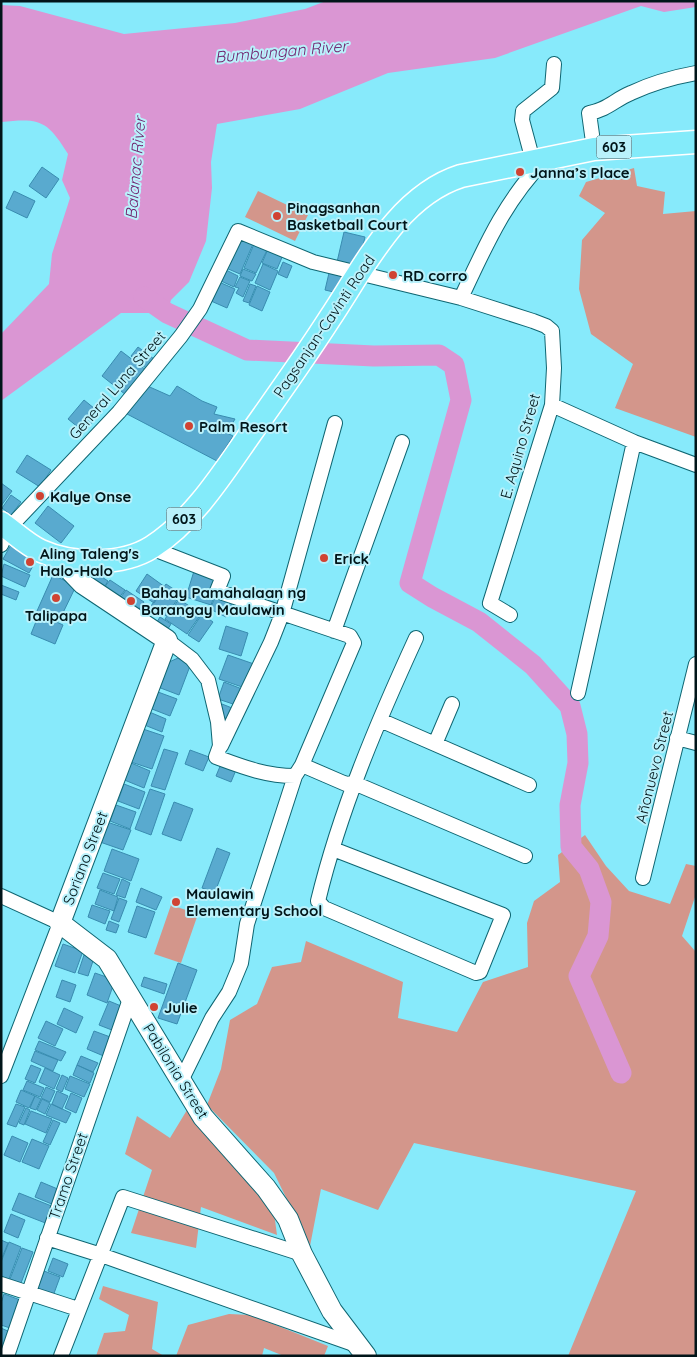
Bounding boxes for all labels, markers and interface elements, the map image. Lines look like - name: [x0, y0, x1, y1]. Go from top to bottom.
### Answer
- water label: Bumbungan River: [214, 35, 350, 67]
- water label: Balanac River: [121, 114, 150, 220]
- road number: 603: [596, 136, 632, 158]
- place label: Janna’s Place: [530, 163, 630, 182]
- marker: Janna’s Place: [514, 166, 526, 178]
- place label: Pinagsanhan Basketball Court: [287, 198, 408, 234]
- marker: Pinagsanhan Basketball Court: [271, 210, 283, 222]
- street label: Pagsanjan-Cavinti Road: [269, 251, 379, 401]
- place label: RD corro: [403, 266, 467, 285]
- marker: RD corro: [387, 269, 399, 281]
- street label: General Luna Street: [65, 327, 169, 443]
- street label: E. Aquino Street: [496, 391, 544, 501]
- place label: Palm Resort: [199, 417, 288, 436]
- marker: Palm Resort: [183, 420, 195, 432]
- place label: Kalye Onse: [50, 487, 131, 506]
- marker: Kalye Onse: [34, 490, 46, 502]
- road number: 603: [166, 508, 202, 530]
- place label: Aling Taleng's Halo-Halo: [40, 544, 139, 580]
- place label: Erick: [334, 549, 369, 568]
- marker: Erick: [318, 552, 330, 564]
- marker: Aling Taleng's Halo-Halo: [24, 556, 36, 568]
- place label: Bahay Pamahalaan ng Barangay Maulawin: [141, 583, 306, 619]
- marker: Talipapa: [50, 592, 62, 604]
- marker: Bahay Pamahalaan ng Barangay Maulawin: [125, 595, 137, 607]
- place label: Talipapa: [25, 606, 87, 625]
- street label: Añonuevo Street: [631, 709, 677, 825]
- street label: Soriano Street: [59, 809, 111, 907]
- place label: Maulawin Elementary School: [186, 884, 322, 920]
- marker: Maulawin Elementary School: [170, 896, 182, 908]
- place label: Julie: [164, 998, 198, 1017]
- marker: Julie: [148, 1001, 160, 1013]
- street label: Pabilonia Street: [139, 1020, 213, 1122]
- street label: Tramo Street: [44, 1130, 92, 1222]

